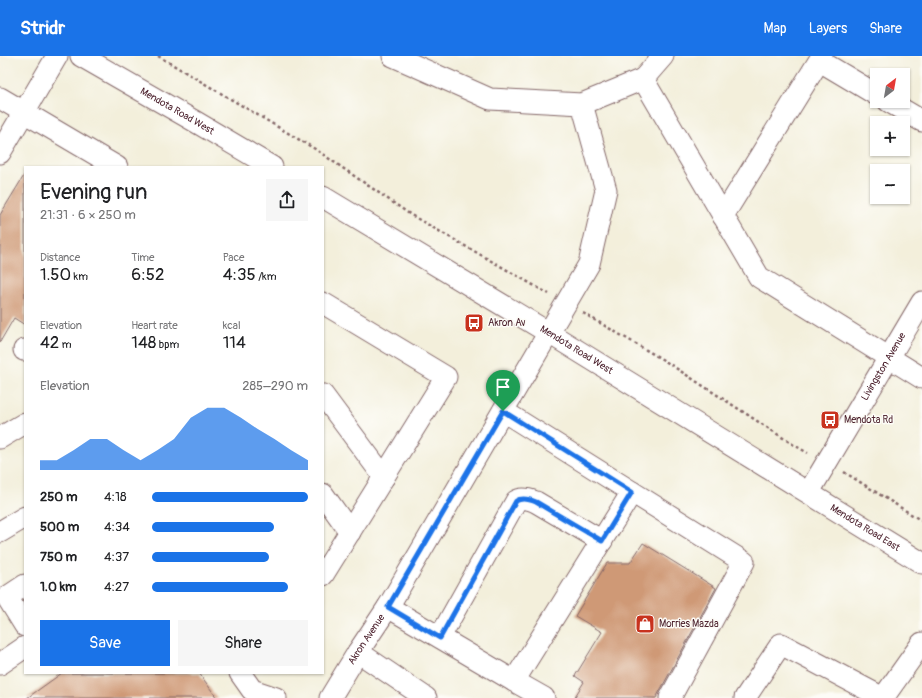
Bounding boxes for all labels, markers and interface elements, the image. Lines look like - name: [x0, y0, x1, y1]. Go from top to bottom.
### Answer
- text: Stridr: [20, 16, 65, 40]
- text: Map: [764, 20, 787, 37]
- text: Layers: [809, 20, 847, 37]
- text: Share: [869, 20, 902, 37]
- north arrow: [870, 68, 910, 108]
- map controls: [870, 68, 910, 204]
- street label: Mendota Road West: [138, 85, 217, 138]
- button: +: [870, 116, 910, 156]
- button: −: [870, 164, 910, 204]
- text: Evening run: [40, 178, 148, 206]
- button: share: [266, 179, 308, 221]
- text: 21:31 · 6 × 250 m: [40, 207, 136, 223]
- text: Distance: [40, 251, 80, 264]
- text: Time: [131, 251, 154, 264]
- text: Pace: [223, 251, 244, 264]
- text: 1.50: [40, 264, 71, 285]
- text: 6:52: [131, 264, 164, 285]
- text: 4:35: [223, 264, 256, 285]
- text: km: [71, 270, 88, 283]
- text: /km: [256, 270, 276, 283]
- bus stop icon: Akron Av: [463, 312, 485, 334]
- place label: Akron Av: [488, 317, 526, 329]
- text: Elevation: [40, 319, 82, 332]
- text: Heart rate: [131, 319, 178, 332]
- text: kcal: [223, 319, 241, 332]
- street label: Mendota Road West: [538, 323, 616, 377]
- street label: Livingston Avenue: [859, 330, 909, 403]
- text: 42: [40, 332, 59, 353]
- text: 148: [131, 332, 156, 353]
- text: 114: [223, 332, 246, 353]
- text: m: [59, 338, 72, 351]
- text: bpm: [156, 338, 179, 351]
- pin: [486, 370, 520, 411]
- icon: arrive: [492, 376, 514, 398]
- text: Elevation: [40, 378, 90, 394]
- text: 285–290 m: [242, 378, 308, 394]
- bus stop icon: Mendota Rd: [819, 409, 841, 431]
- place label: Mendota Rd: [844, 414, 893, 426]
- text: 250 m: [40, 489, 78, 505]
- text: 4:18: [104, 489, 127, 505]
- street label: Mendota Road East: [828, 502, 903, 554]
- text: 500 m: [40, 519, 79, 535]
- text: 4:34: [104, 519, 130, 535]
- text: 750 m: [40, 549, 77, 565]
- text: 4:37: [104, 549, 129, 565]
- text: 1.0 km: [40, 579, 77, 595]
- text: 4:27: [104, 579, 129, 595]
- street label: Akron Avenue: [346, 612, 387, 667]
- shop icon: Morries Mazda: [634, 613, 656, 635]
- place label: Morries Mazda: [659, 618, 719, 630]
- button: Save: [40, 620, 170, 666]
- button: Share: [178, 620, 308, 666]

